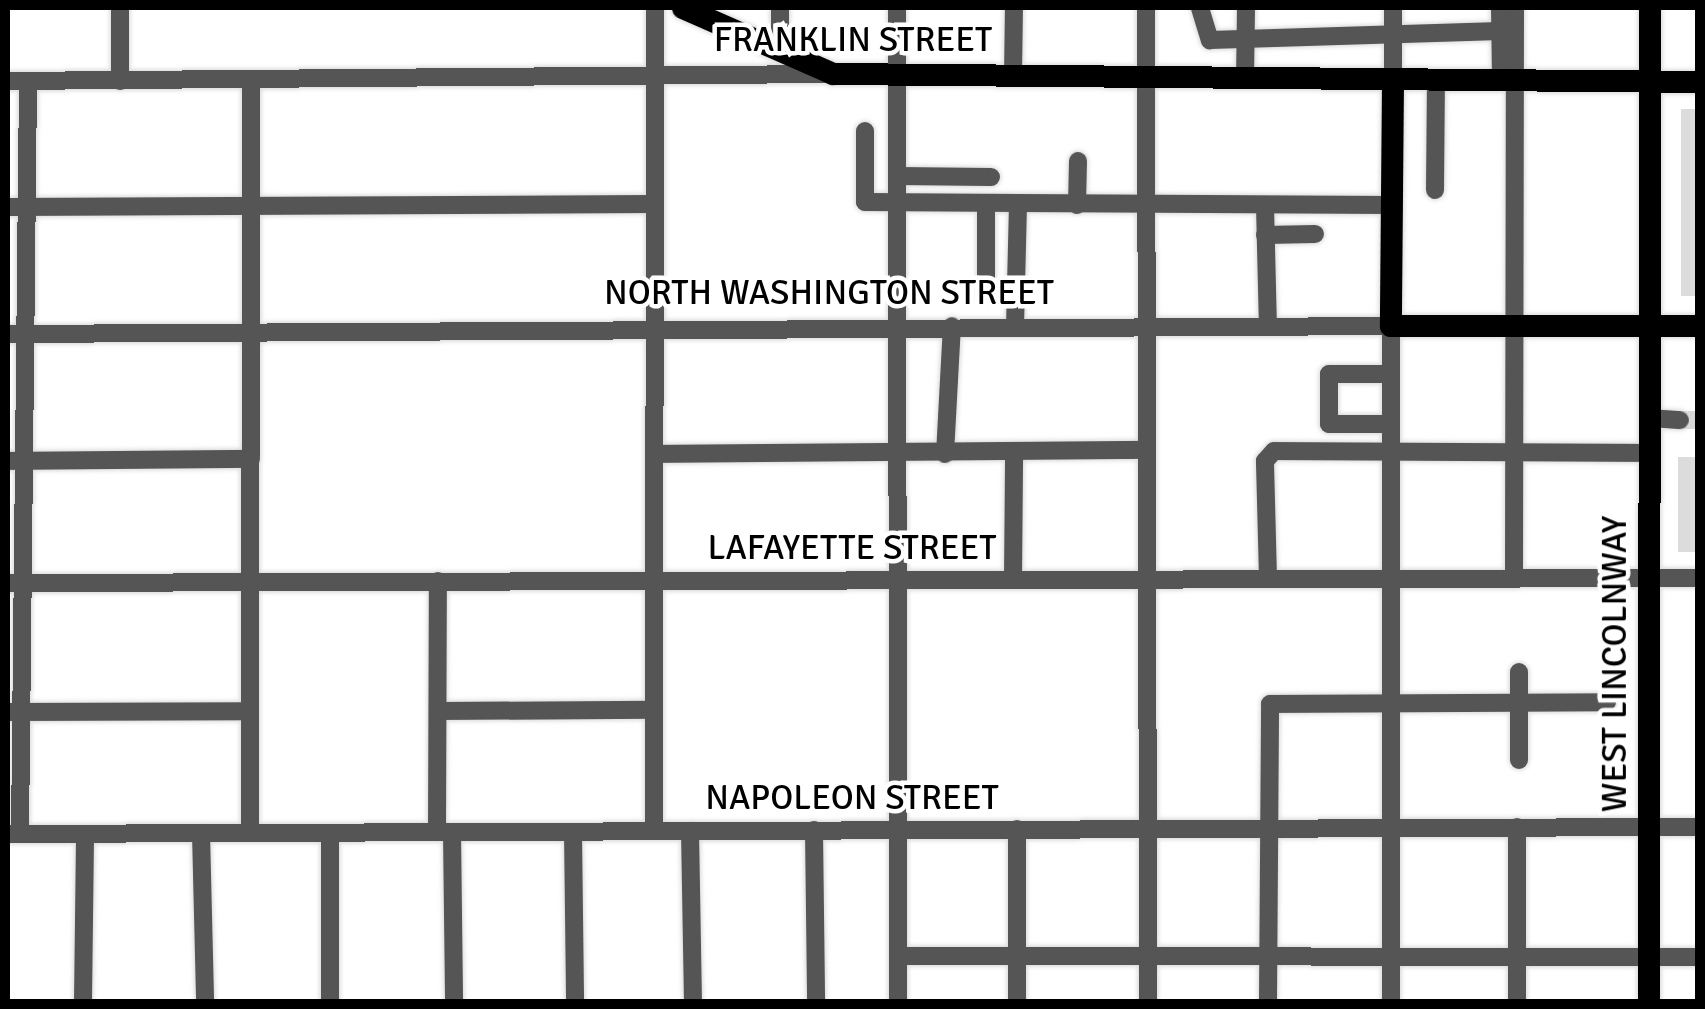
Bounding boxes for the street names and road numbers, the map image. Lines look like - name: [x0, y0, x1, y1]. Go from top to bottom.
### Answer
- street label: FRANKLIN STREET: [714, 19, 992, 61]
- street label: NORTH WASHINGTON STREET: [604, 272, 1054, 314]
- street label: WEST LINCOLNWAY: [1594, 516, 1636, 812]
- street label: LAFAYETTE STREET: [707, 527, 997, 569]
- street label: NAPOLEON STREET: [705, 777, 999, 819]

